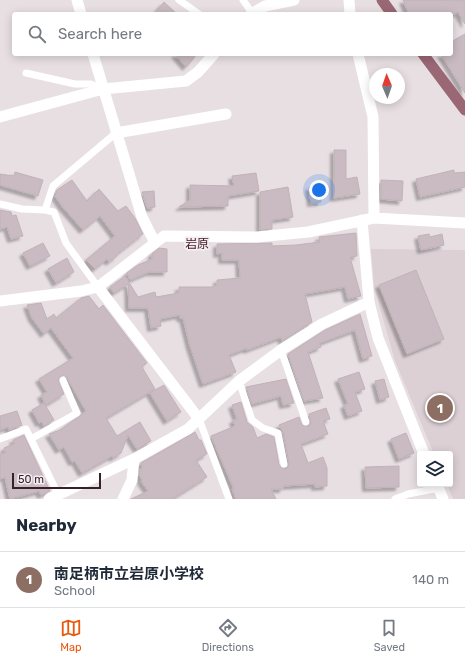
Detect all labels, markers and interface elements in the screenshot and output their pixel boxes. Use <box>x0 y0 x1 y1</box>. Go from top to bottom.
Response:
search box <box>12 12 453 56</box>
icon: search <box>26 23 48 45</box>
text: Search here <box>58 25 142 43</box>
north arrow <box>369 68 405 104</box>
your location <box>309 180 329 200</box>
district label: 岩原 <box>185 237 209 251</box>
pin: 1 <box>427 393 453 423</box>
map controls <box>417 451 453 487</box>
button: layers <box>417 451 453 487</box>
scale bar <box>12 471 101 490</box>
text: 50 m <box>18 473 44 486</box>
text: Nearby <box>16 515 77 535</box>
text: 南足柄市立岩原小学校 <box>54 565 204 583</box>
text: 1 <box>26 572 32 587</box>
text: 140 m <box>412 572 449 587</box>
text: School <box>54 583 95 598</box>
tab: Map <box>60 617 82 654</box>
tab: Directions <box>202 617 254 654</box>
tab: Saved <box>374 617 405 654</box>

